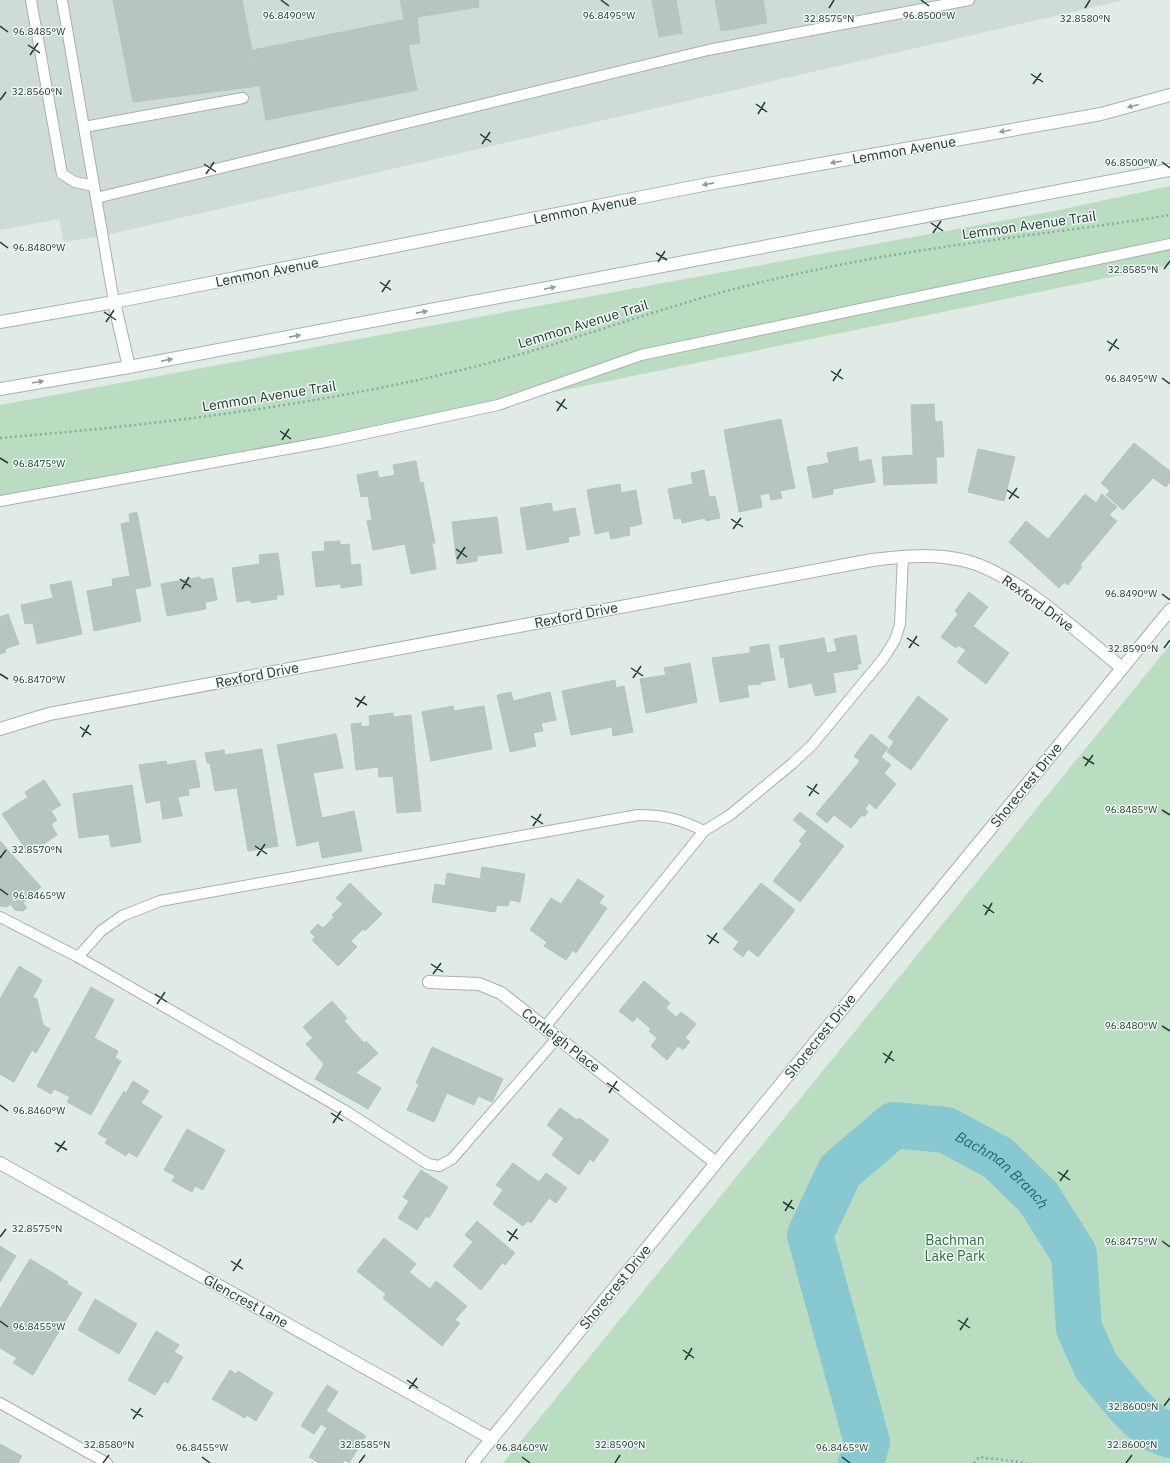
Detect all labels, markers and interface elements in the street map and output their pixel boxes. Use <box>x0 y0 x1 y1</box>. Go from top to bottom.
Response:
text: 96.8490°W <box>263 9 315 22</box>
text: 96.8495°W <box>583 9 635 22</box>
text: 96.8500°W <box>903 9 955 22</box>
text: 32.8575°N <box>804 12 854 25</box>
text: 32.8580°N <box>1060 12 1110 25</box>
text: 96.8485°W <box>13 25 65 38</box>
text: 32.8560°N <box>12 85 62 98</box>
one-way arrow <box>1126 104 1139 110</box>
one-way arrow <box>999 129 1011 135</box>
street label: Lemmon Avenue <box>851 132 957 168</box>
text: 96.8500°W <box>1105 156 1157 169</box>
one-way arrow <box>830 159 842 165</box>
one-way arrow <box>702 182 714 188</box>
street label: Lemmon Avenue <box>532 190 638 228</box>
street label: Lemmon Avenue Trail <box>961 207 1097 243</box>
text: 96.8480°W <box>13 241 65 254</box>
street label: Lemmon Avenue <box>214 253 320 291</box>
text: 32.8585°N <box>1108 263 1158 276</box>
one-way arrow <box>544 284 556 290</box>
street label: Lemmon Avenue Trail <box>516 296 651 352</box>
one-way arrow <box>416 309 429 315</box>
one-way arrow <box>289 333 301 339</box>
one-way arrow <box>161 357 173 363</box>
text: 96.8495°W <box>1105 372 1157 385</box>
street label: Lemmon Avenue Trail <box>201 376 337 415</box>
one-way arrow <box>32 379 45 385</box>
text: 96.8475°W <box>13 457 65 470</box>
street label: Rexford Drive <box>998 571 1078 635</box>
text: 96.8490°W <box>1105 587 1157 600</box>
street label: Rexford Drive <box>533 598 620 632</box>
text: 32.8590°N <box>1108 642 1158 655</box>
street label: Rexford Drive <box>214 658 301 692</box>
text: 96.8470°W <box>13 673 65 686</box>
street label: Shorecrest Drive <box>986 739 1066 831</box>
text: 96.8485°W <box>1105 803 1157 816</box>
text: 32.8570°N <box>12 843 62 856</box>
text: 96.8465°W <box>13 889 65 902</box>
street label: Shorecrest Drive <box>780 990 860 1082</box>
street label: Cortleigh Place <box>518 1004 604 1076</box>
text: 96.8480°W <box>1105 1019 1157 1032</box>
text: 96.8460°W <box>13 1104 65 1117</box>
water label: Bachman Branch <box>952 1127 1053 1212</box>
text: 32.8575°N <box>12 1222 62 1235</box>
park label: Bachman Lake Park <box>925 1231 986 1265</box>
text: 96.8475°W <box>1105 1235 1157 1248</box>
street label: Shorecrest Drive <box>575 1241 655 1333</box>
street label: Glencrest Lane <box>201 1270 292 1332</box>
text: 96.8455°W <box>13 1320 65 1333</box>
text: 32.8600°N <box>1108 1400 1158 1413</box>
text: 32.8580°N <box>84 1438 134 1451</box>
text: 32.8585°N <box>340 1438 390 1451</box>
text: 32.8590°N <box>595 1438 645 1451</box>
text: 32.8600°N <box>1107 1438 1157 1451</box>
text: 96.8455°W <box>176 1441 228 1454</box>
text: 96.8460°W <box>496 1441 548 1454</box>
text: 96.8465°W <box>816 1441 868 1454</box>

